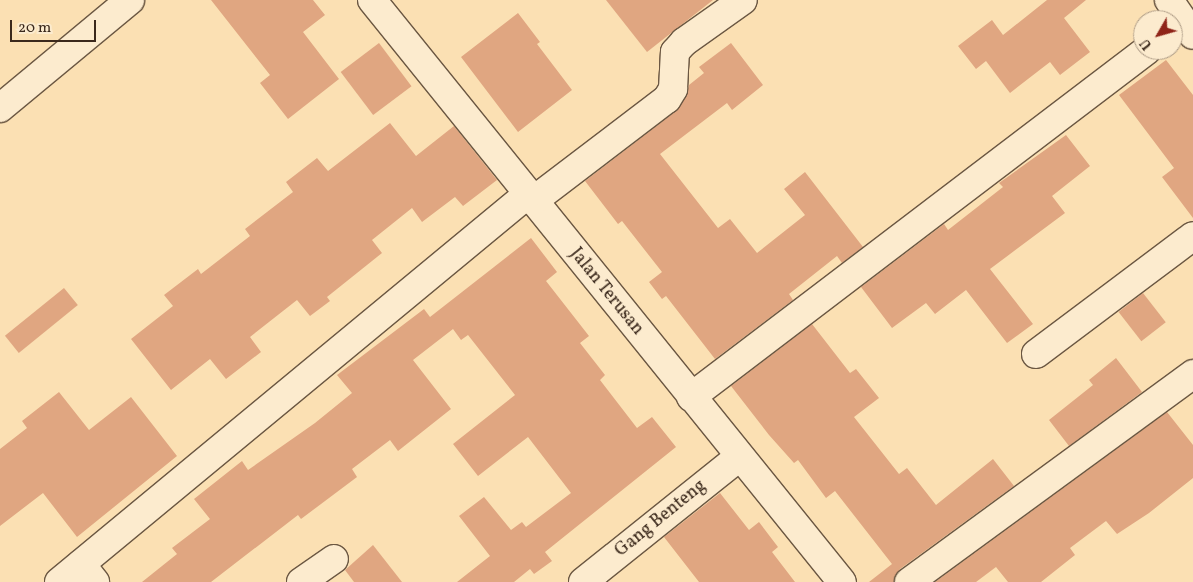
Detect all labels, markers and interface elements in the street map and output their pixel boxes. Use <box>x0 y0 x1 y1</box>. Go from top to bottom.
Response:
scale bar <box>12 10 99 42</box>
north arrow <box>1133 10 1183 60</box>
text: 20 m <box>18 18 51 39</box>
text: U <box>1136 34 1157 54</box>
street label: Jalan Terusan <box>564 244 648 340</box>
street label: Gang Benteng <box>611 476 711 562</box>

